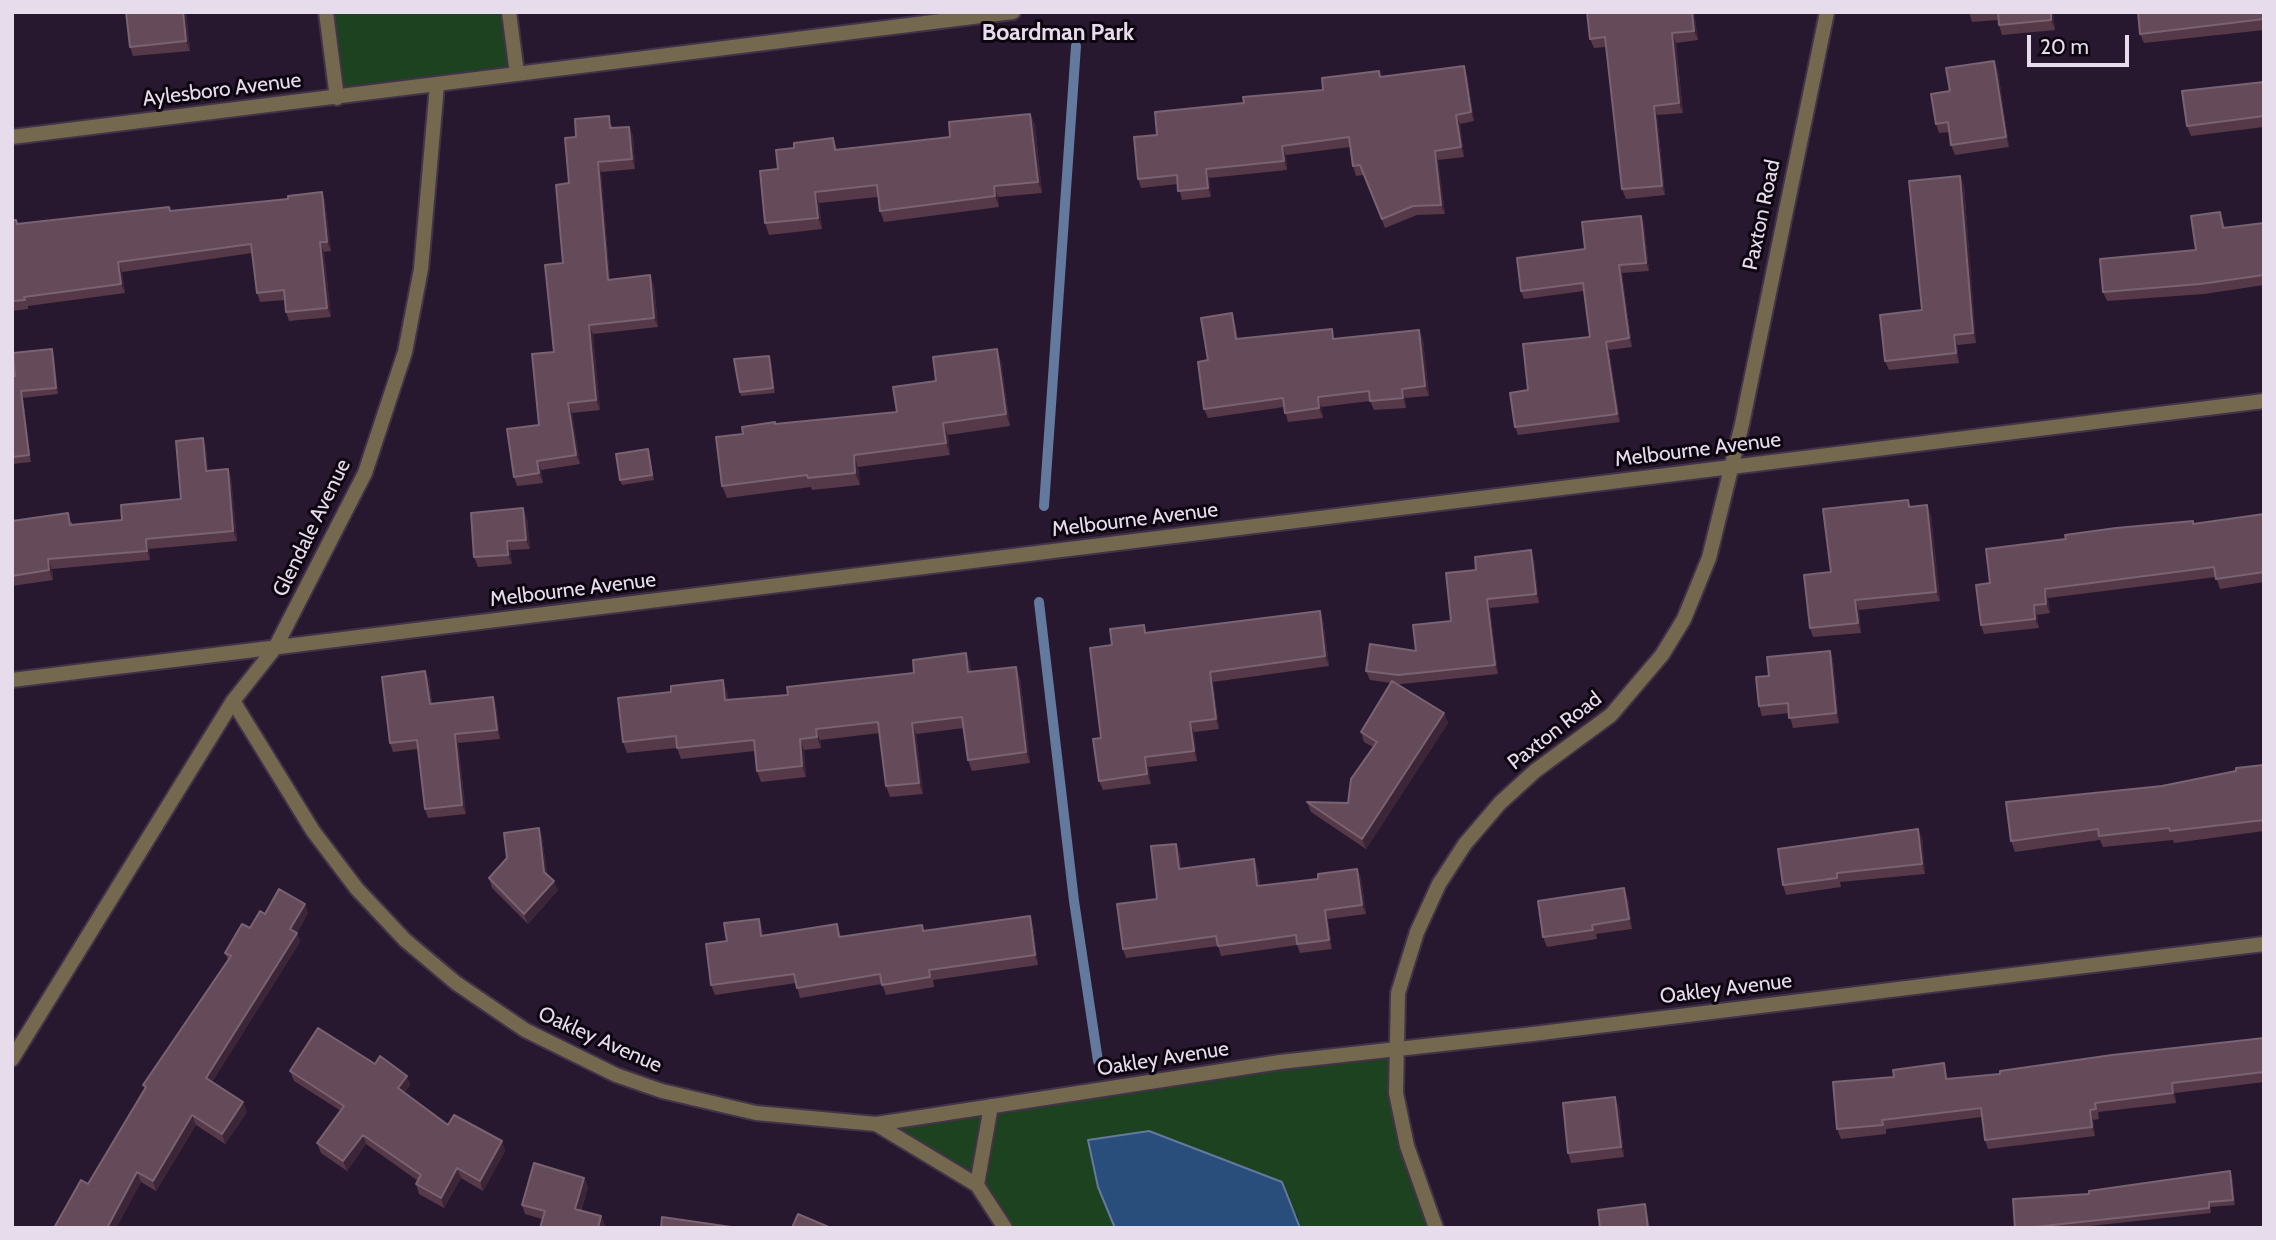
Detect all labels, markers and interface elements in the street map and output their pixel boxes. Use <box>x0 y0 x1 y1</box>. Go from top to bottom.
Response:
district label: Boardman Park <box>982 19 1134 47</box>
scale bar <box>2031 21 2132 65</box>
text: 20 m <box>2040 34 2089 59</box>
street label: Aylesboro Avenue <box>141 68 303 112</box>
street label: Paxton Road <box>1738 157 1786 273</box>
street label: Melbourne Avenue <box>1614 427 1782 473</box>
street label: Glendale Avenue <box>268 455 356 601</box>
street label: Melbourne Avenue <box>1051 497 1219 543</box>
street label: Melbourne Avenue <box>489 567 657 613</box>
street label: Paxton Road <box>1503 686 1607 776</box>
street label: Oakley Avenue <box>1659 968 1793 1010</box>
street label: Oakley Avenue <box>534 1001 666 1079</box>
street label: Oakley Avenue <box>1095 1036 1231 1082</box>

